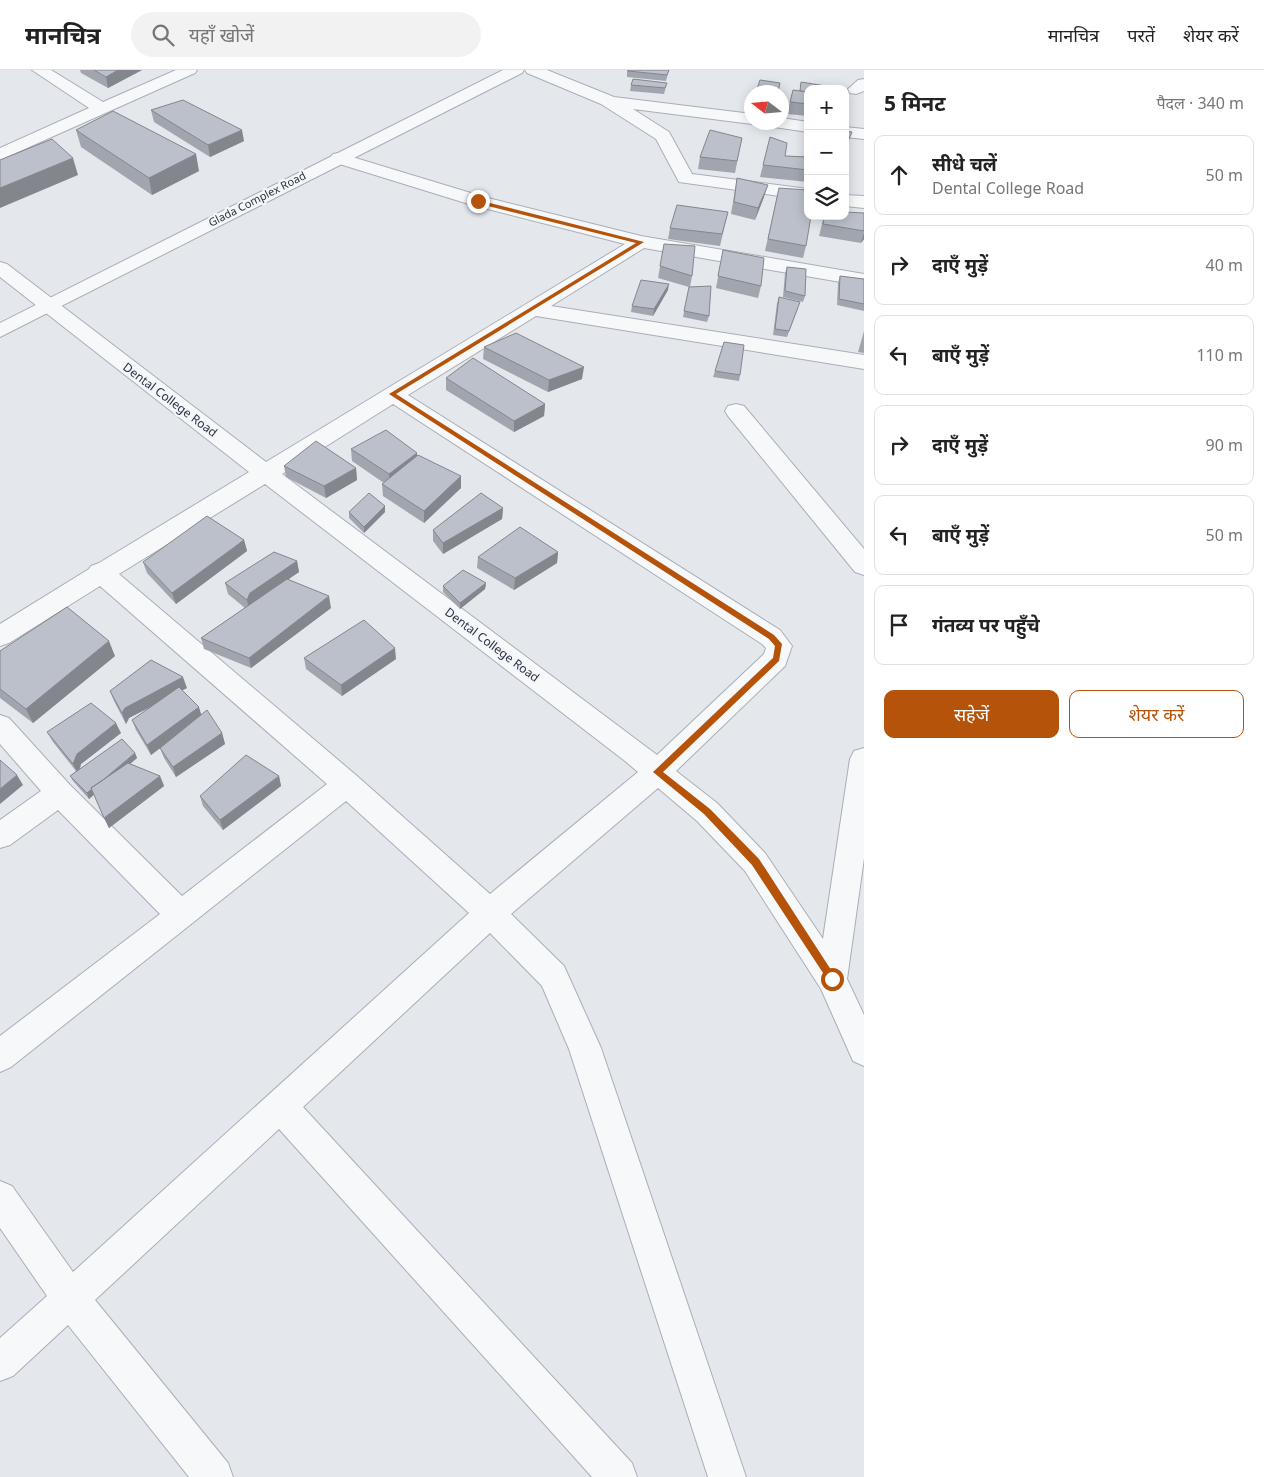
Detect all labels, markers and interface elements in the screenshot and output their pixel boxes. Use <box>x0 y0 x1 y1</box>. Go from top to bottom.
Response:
search box <box>131 12 481 57</box>
text: मानचित्र <box>25 18 101 51</box>
icon: search <box>149 21 177 49</box>
text: यहाँ खोजें <box>189 22 254 48</box>
text: मानचित्र <box>1048 23 1099 47</box>
text: परतें <box>1127 23 1155 47</box>
text: शेयर करें <box>1183 23 1239 47</box>
north arrow <box>744 85 789 130</box>
map controls <box>804 85 849 220</box>
button: + <box>804 85 849 130</box>
text: 5 मिनट <box>884 89 946 117</box>
text: पैदल · 340 m <box>1156 92 1244 114</box>
button: − <box>804 130 849 175</box>
text: सीधे चलें <box>932 151 997 177</box>
icon: ahead <box>885 161 913 189</box>
text: 50 m <box>1206 164 1243 186</box>
street label: Glada Complex Road <box>206 167 308 230</box>
button: layers <box>804 175 849 220</box>
text: Dental College Road <box>932 177 1084 199</box>
route end <box>467 190 490 213</box>
icon: right <box>885 251 913 279</box>
text: दाएँ मुड़ें <box>932 252 988 278</box>
text: 40 m <box>1206 254 1243 276</box>
icon: left <box>885 341 913 369</box>
text: बाएँ मुड़ें <box>932 342 989 368</box>
text: 110 m <box>1196 344 1243 366</box>
street label: Dental College Road <box>120 358 221 441</box>
icon: right <box>885 431 913 459</box>
text: दाएँ मुड़ें <box>932 432 988 458</box>
text: 90 m <box>1206 434 1243 456</box>
icon: left <box>885 521 913 549</box>
text: बाएँ मुड़ें <box>932 522 989 548</box>
text: 50 m <box>1206 524 1243 546</box>
street label: Dental College Road <box>442 603 543 686</box>
icon: arrive <box>885 611 913 639</box>
text: गंतव्य पर पहुँचे <box>932 612 1040 638</box>
button: सहेजें <box>884 690 1059 738</box>
button: शेयर करें <box>1069 690 1244 738</box>
route start <box>821 968 844 991</box>

